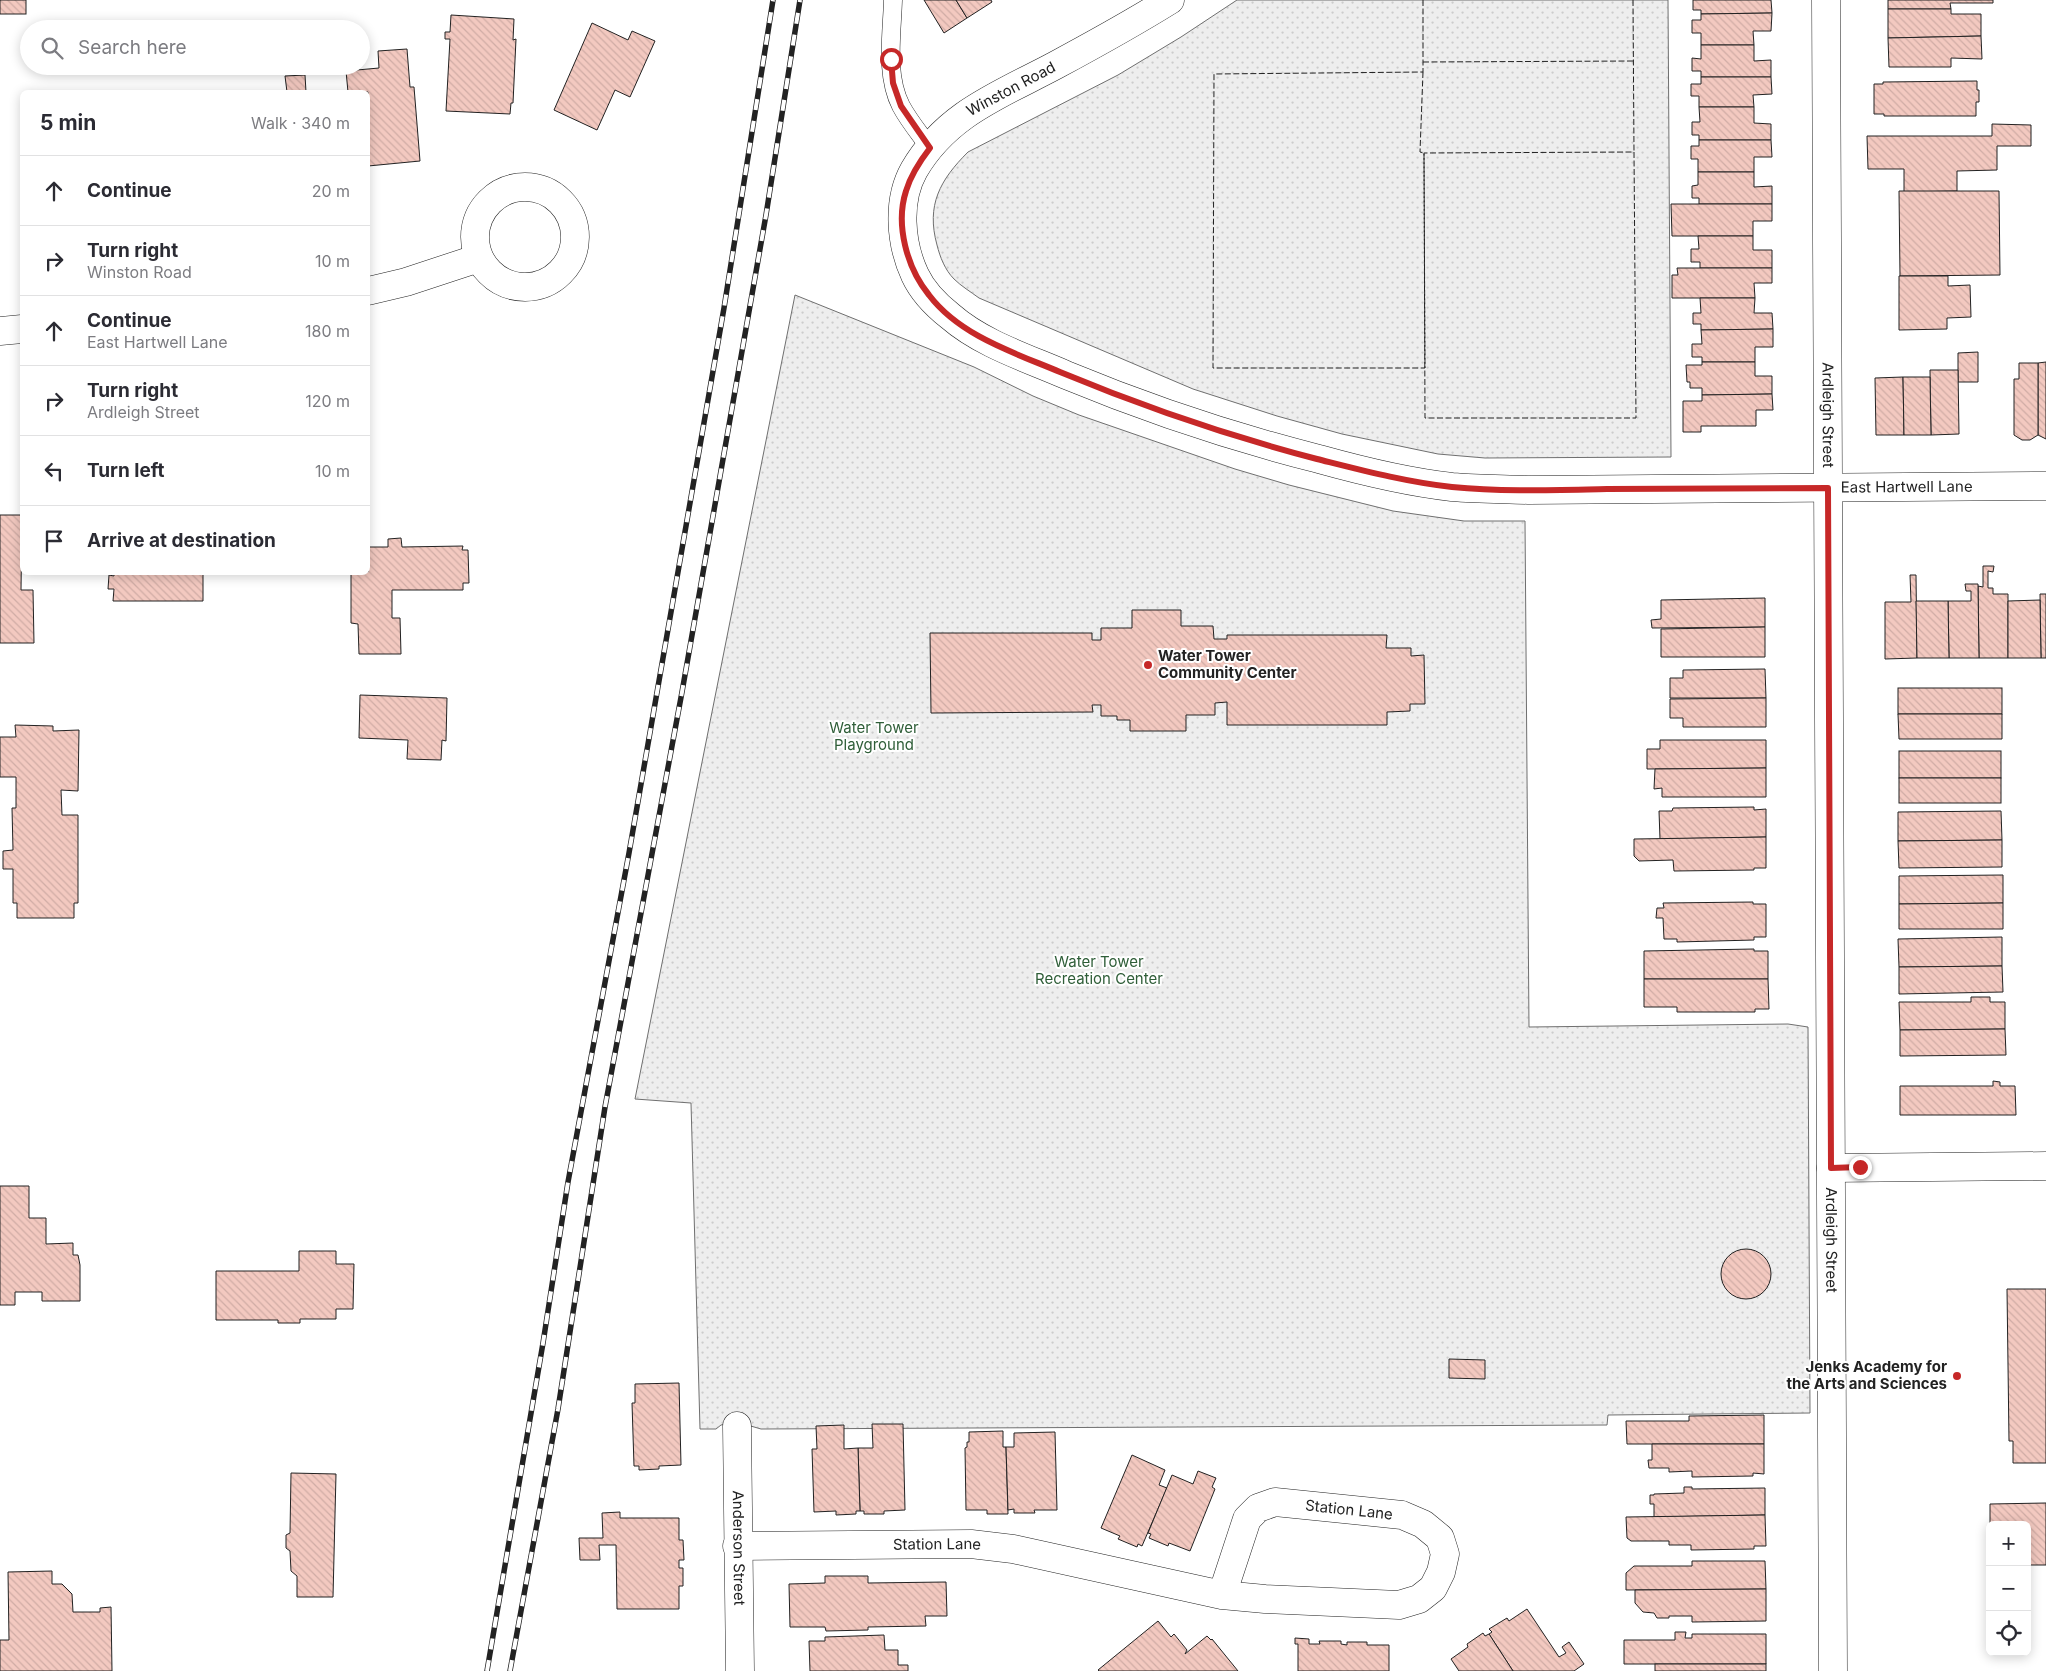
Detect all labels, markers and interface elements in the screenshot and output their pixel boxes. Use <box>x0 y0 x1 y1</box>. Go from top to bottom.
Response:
search box <box>20 20 370 75</box>
icon: search <box>38 34 66 62</box>
text: Search here <box>78 36 187 59</box>
route start <box>880 48 903 71</box>
street label: Winston Road <box>963 57 1059 120</box>
text: 5 min <box>40 110 96 135</box>
text: Walk · 340 m <box>251 113 350 133</box>
icon: ahead <box>40 177 68 205</box>
text: Continue <box>87 179 172 202</box>
text: 20 m <box>312 181 350 201</box>
text: Turn right <box>87 239 178 262</box>
icon: right <box>40 247 68 275</box>
text: 10 m <box>315 251 350 271</box>
text: Winston Road <box>87 262 192 282</box>
text: Continue <box>87 309 172 332</box>
icon: ahead <box>40 317 68 345</box>
text: 180 m <box>305 321 350 341</box>
text: East Hartwell Lane <box>87 332 228 352</box>
street label: Ardleigh Street <box>1819 362 1838 468</box>
text: Turn right <box>87 379 178 402</box>
icon: right <box>40 387 68 415</box>
text: 120 m <box>305 391 350 411</box>
text: Ardleigh Street <box>87 402 200 422</box>
icon: left <box>40 457 68 485</box>
text: Turn left <box>87 459 165 482</box>
text: 10 m <box>315 461 350 481</box>
street label: East Hartwell Lane <box>1841 477 1973 497</box>
icon: arrive <box>40 527 68 555</box>
text: Arrive at destination <box>87 529 276 552</box>
place label: Water Tower Community Center <box>1158 646 1297 682</box>
marker: Water Tower Community Center <box>1142 659 1154 671</box>
park label: Water Tower Playground <box>829 718 919 754</box>
park label: Water Tower Recreation Center <box>1035 952 1163 988</box>
route end <box>1849 1156 1872 1179</box>
street label: Ardleigh Street <box>1822 1187 1841 1293</box>
place label: Jenks Academy for the Arts and Sciences <box>1787 1357 1947 1393</box>
marker: Jenks Academy for the Arts and Sciences <box>1951 1370 1963 1382</box>
street label: Anderson Street <box>729 1490 749 1606</box>
street label: Station Lane <box>1304 1495 1394 1524</box>
map controls <box>1986 1521 2031 1656</box>
button: + <box>1986 1521 2031 1566</box>
street label: Station Lane <box>893 1534 982 1554</box>
button: − <box>1986 1566 2031 1611</box>
button: locate <box>1986 1611 2031 1656</box>

